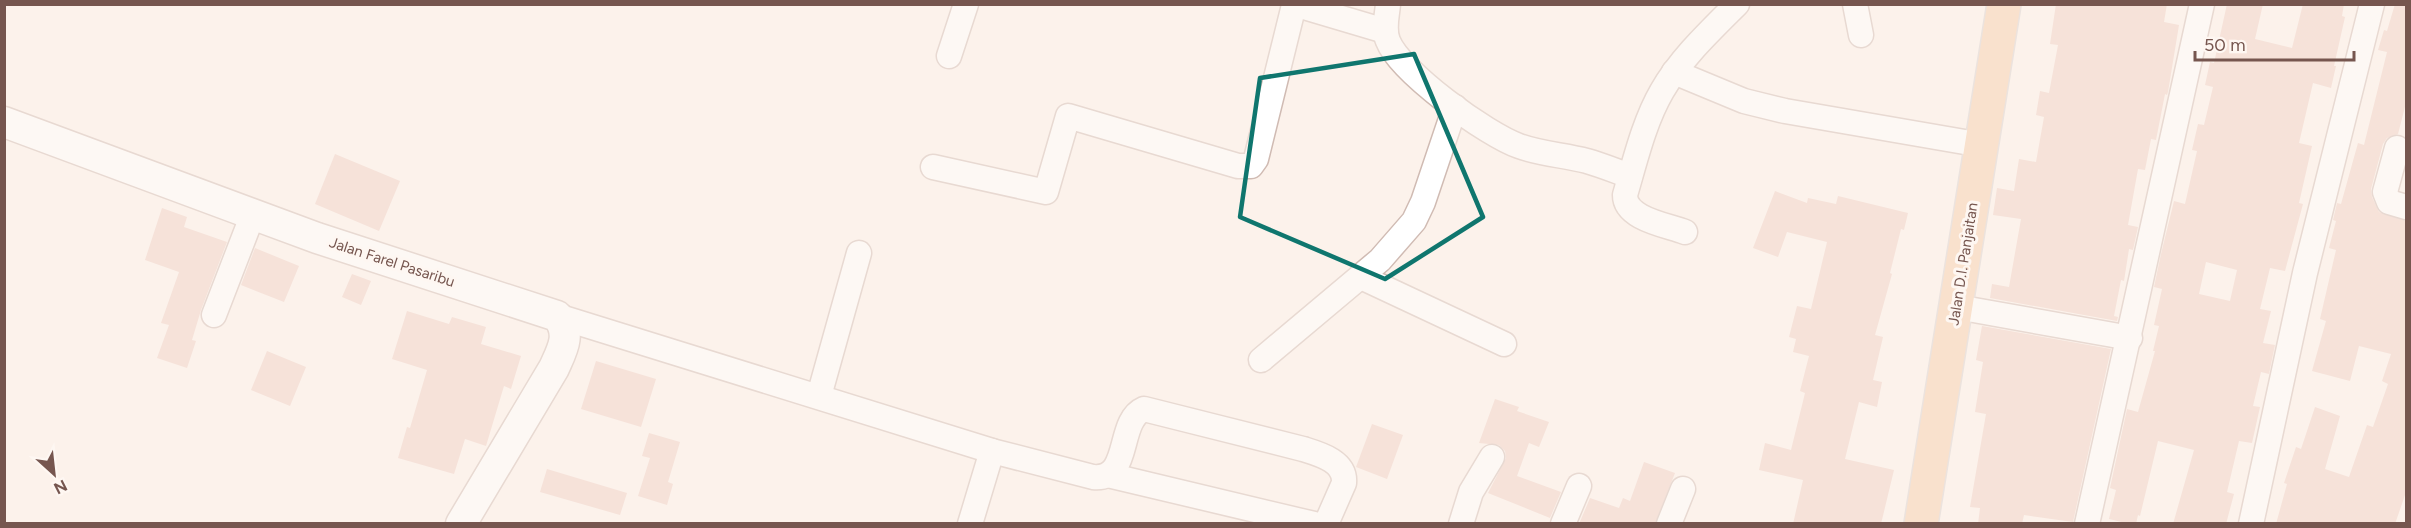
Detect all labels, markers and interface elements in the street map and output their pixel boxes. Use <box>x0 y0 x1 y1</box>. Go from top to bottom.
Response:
scale bar <box>2195 24 2354 62</box>
text: 50 m <box>2204 34 2246 56</box>
street label: Jalan D.I. Panjaitan <box>1944 201 1982 327</box>
street label: Jalan Farel Pasaribu <box>327 233 457 291</box>
north arrow <box>24 444 84 504</box>
text: N <box>51 476 70 498</box>

